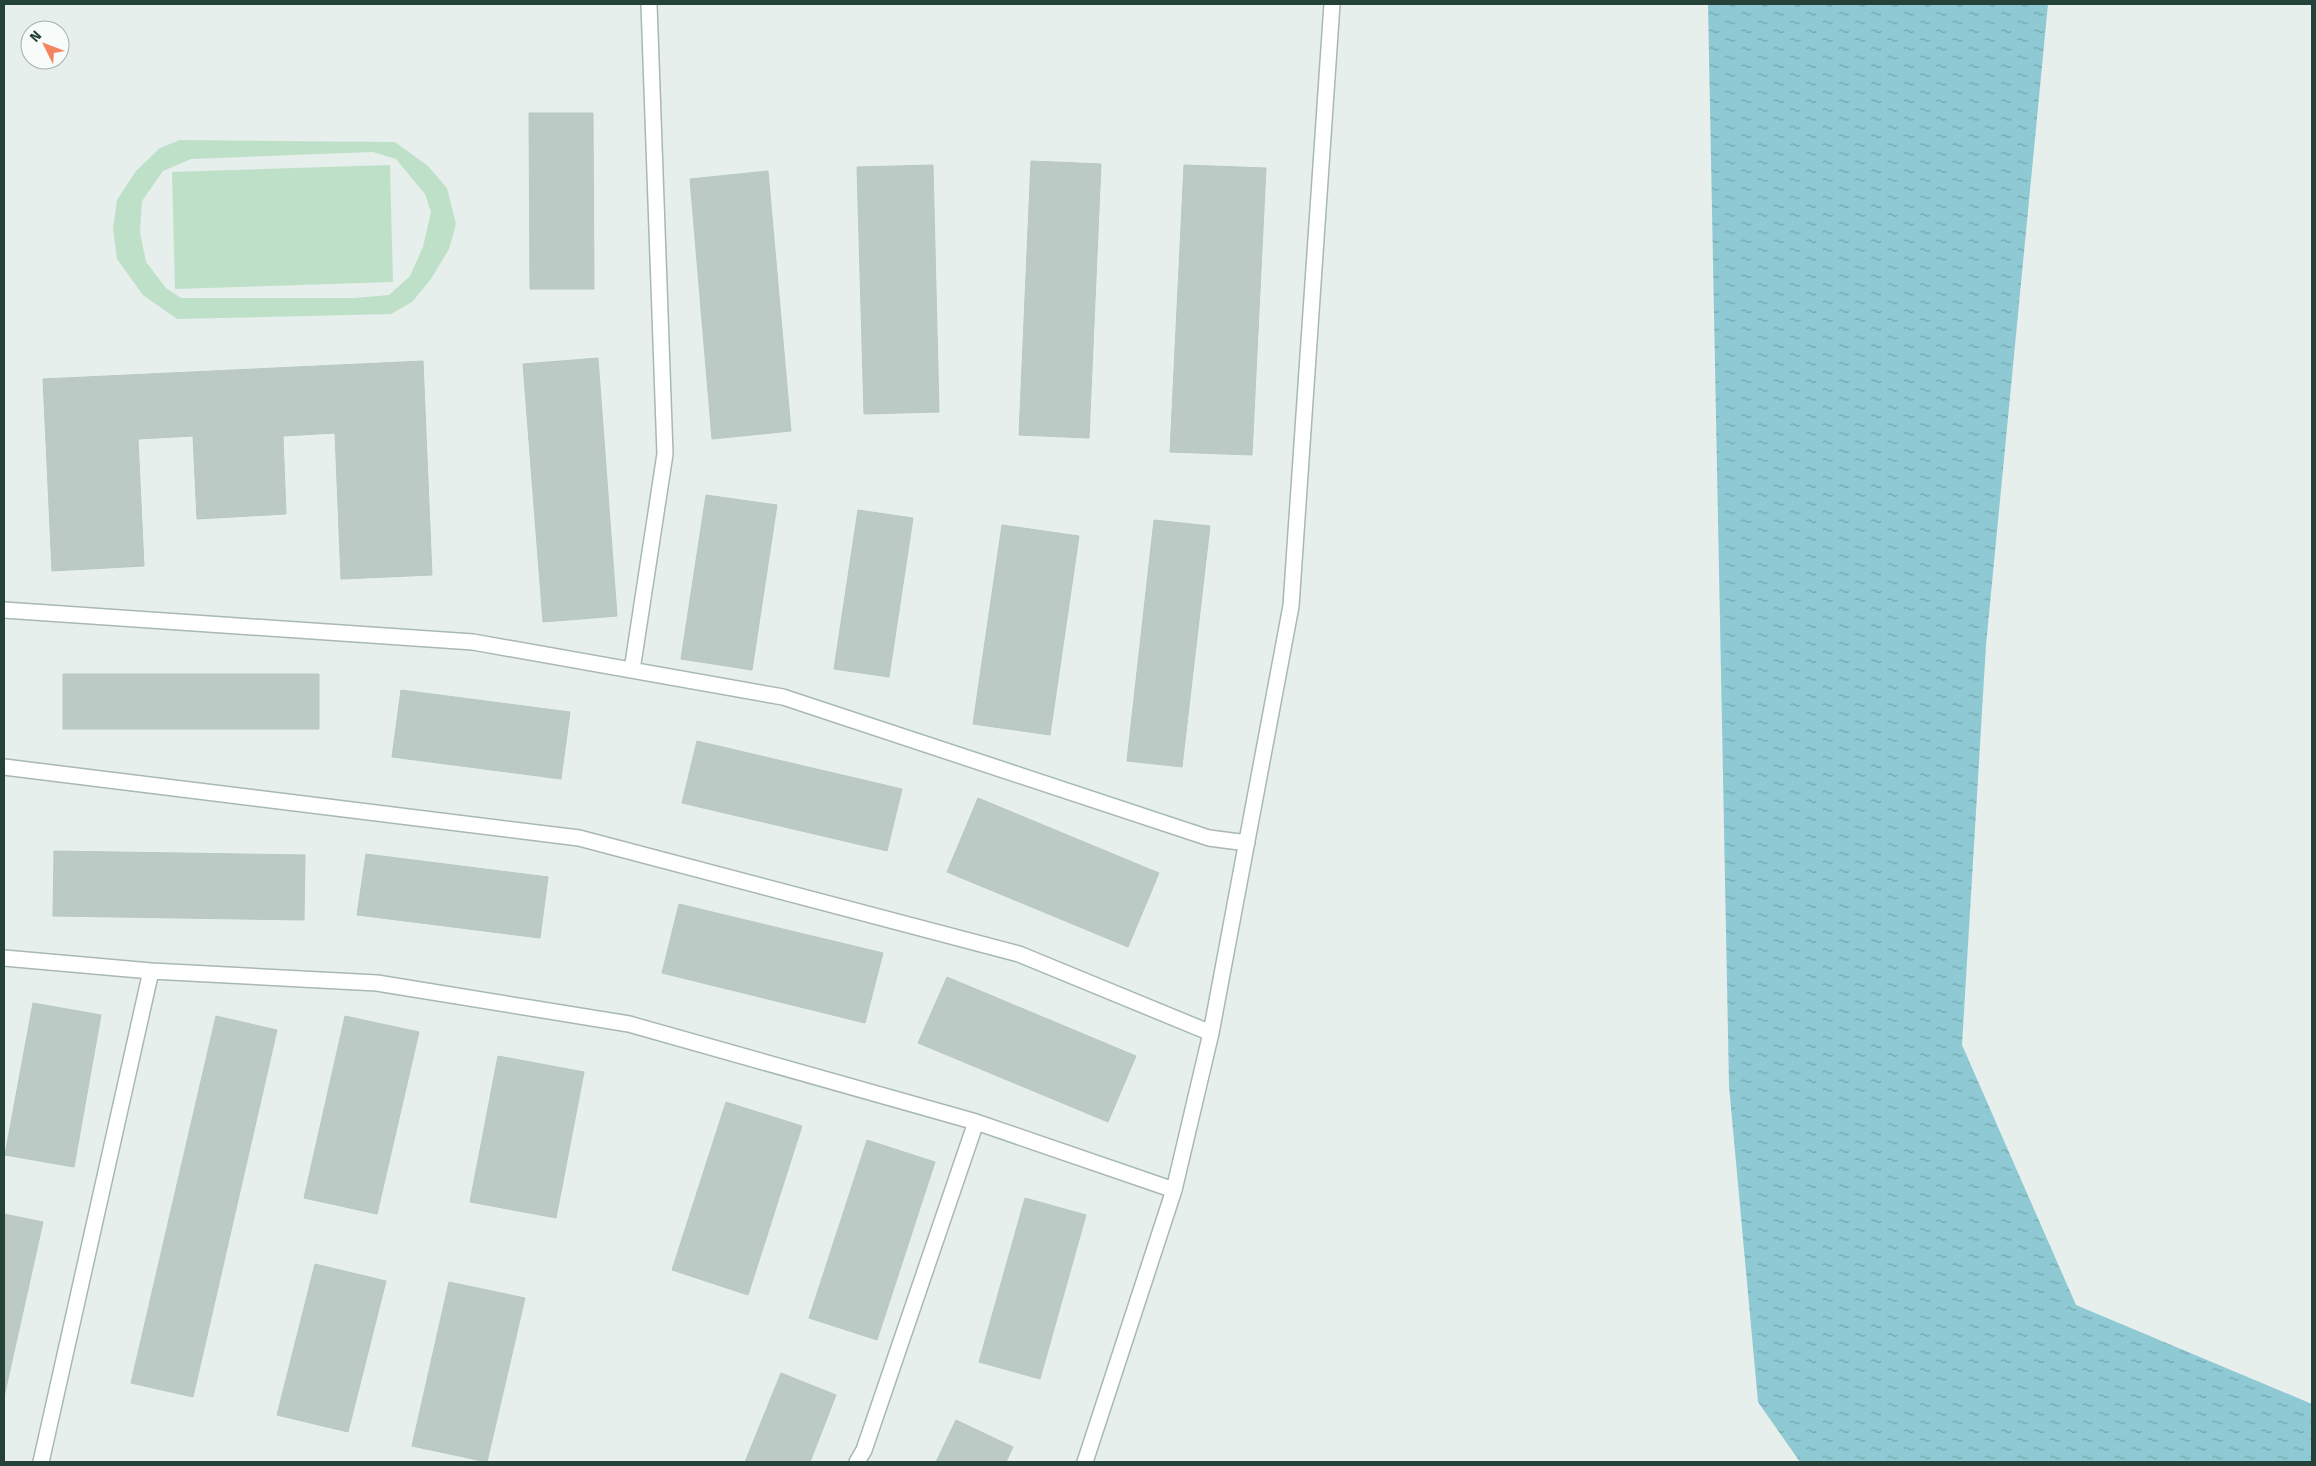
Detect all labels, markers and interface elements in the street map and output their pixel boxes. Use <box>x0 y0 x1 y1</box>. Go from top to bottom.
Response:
north arrow <box>20 20 70 70</box>
text: N <box>26 27 45 46</box>

